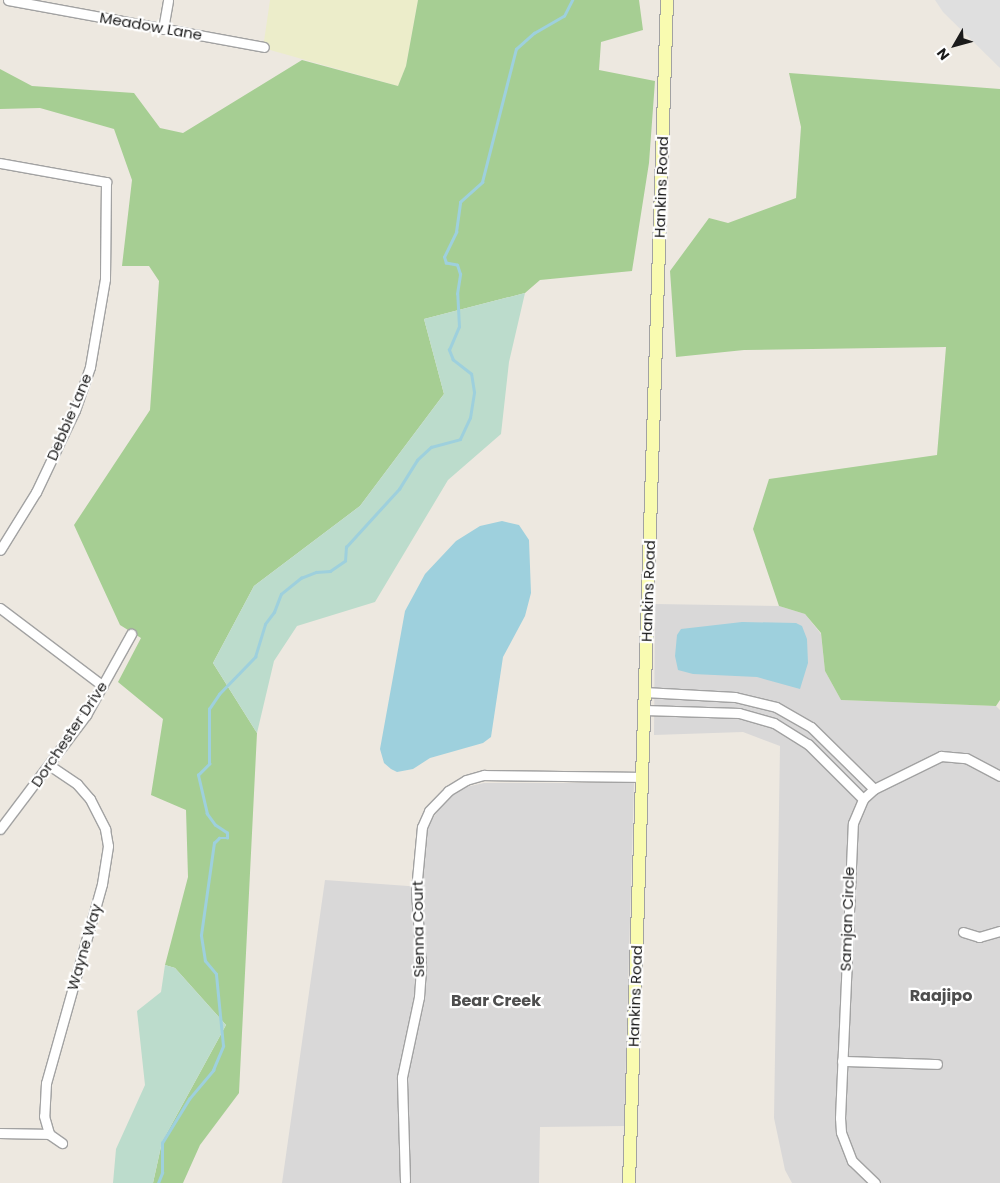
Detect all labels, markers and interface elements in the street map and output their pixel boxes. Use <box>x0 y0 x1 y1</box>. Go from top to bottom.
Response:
street label: Meadow Lane <box>98 8 204 44</box>
north arrow <box>930 20 980 70</box>
text: N <box>932 44 954 65</box>
street label: Hankins Road <box>650 136 672 238</box>
street label: Debbie Lane <box>43 371 95 463</box>
street label: Hankins Road <box>637 540 659 642</box>
street label: Dorchester Drive <box>27 678 111 790</box>
street label: Samjan Circle <box>836 866 858 972</box>
street label: Sienna Court <box>408 880 428 978</box>
street label: Wayne Way <box>63 902 105 992</box>
street label: Hankins Road <box>624 945 646 1047</box>
district label: Raajipo <box>910 986 972 1006</box>
district label: Bear Creek <box>451 991 541 1011</box>

